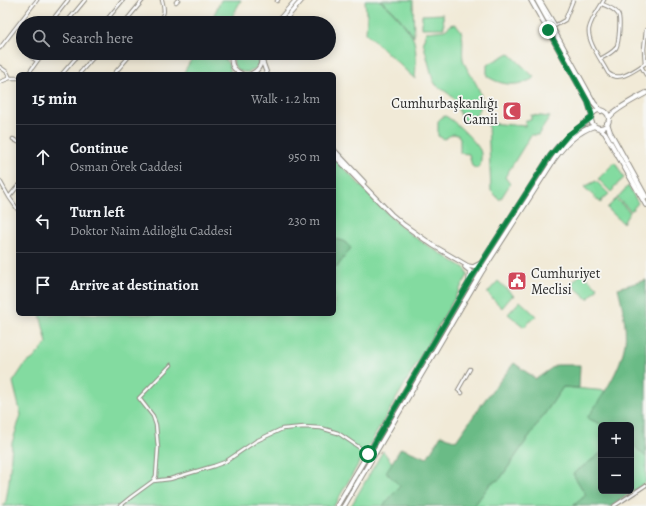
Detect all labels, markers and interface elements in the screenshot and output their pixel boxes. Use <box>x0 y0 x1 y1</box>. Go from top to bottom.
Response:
search box <box>16 16 336 60</box>
route end <box>539 21 557 39</box>
icon: search <box>30 27 52 49</box>
text: Search here <box>62 28 133 48</box>
text: 15 min <box>32 87 77 110</box>
text: Walk · 1.2 km <box>251 90 320 107</box>
place label: Cumhurbaşkanlığı Camii <box>391 94 498 129</box>
mosque icon: Cumhurbaşkanlığı Camii <box>501 100 523 122</box>
text: Continue <box>70 138 128 158</box>
icon: ahead <box>32 146 54 168</box>
text: 950 m <box>288 148 320 165</box>
text: Osman Örek Caddesi <box>70 158 182 175</box>
text: Turn left <box>70 202 125 222</box>
icon: left <box>32 210 54 232</box>
text: 230 m <box>288 212 320 229</box>
text: Doktor Naim Adiloğlu Caddesi <box>70 222 232 239</box>
place label: Cumhuriyet Meclisi <box>531 264 601 299</box>
public building icon: Cumhuriyet Meclisi <box>506 270 528 292</box>
icon: arrive <box>32 274 54 296</box>
text: Arrive at destination <box>70 275 199 295</box>
map controls <box>598 422 634 494</box>
button: + <box>598 422 634 458</box>
route start <box>359 445 377 463</box>
button: − <box>598 458 634 494</box>

